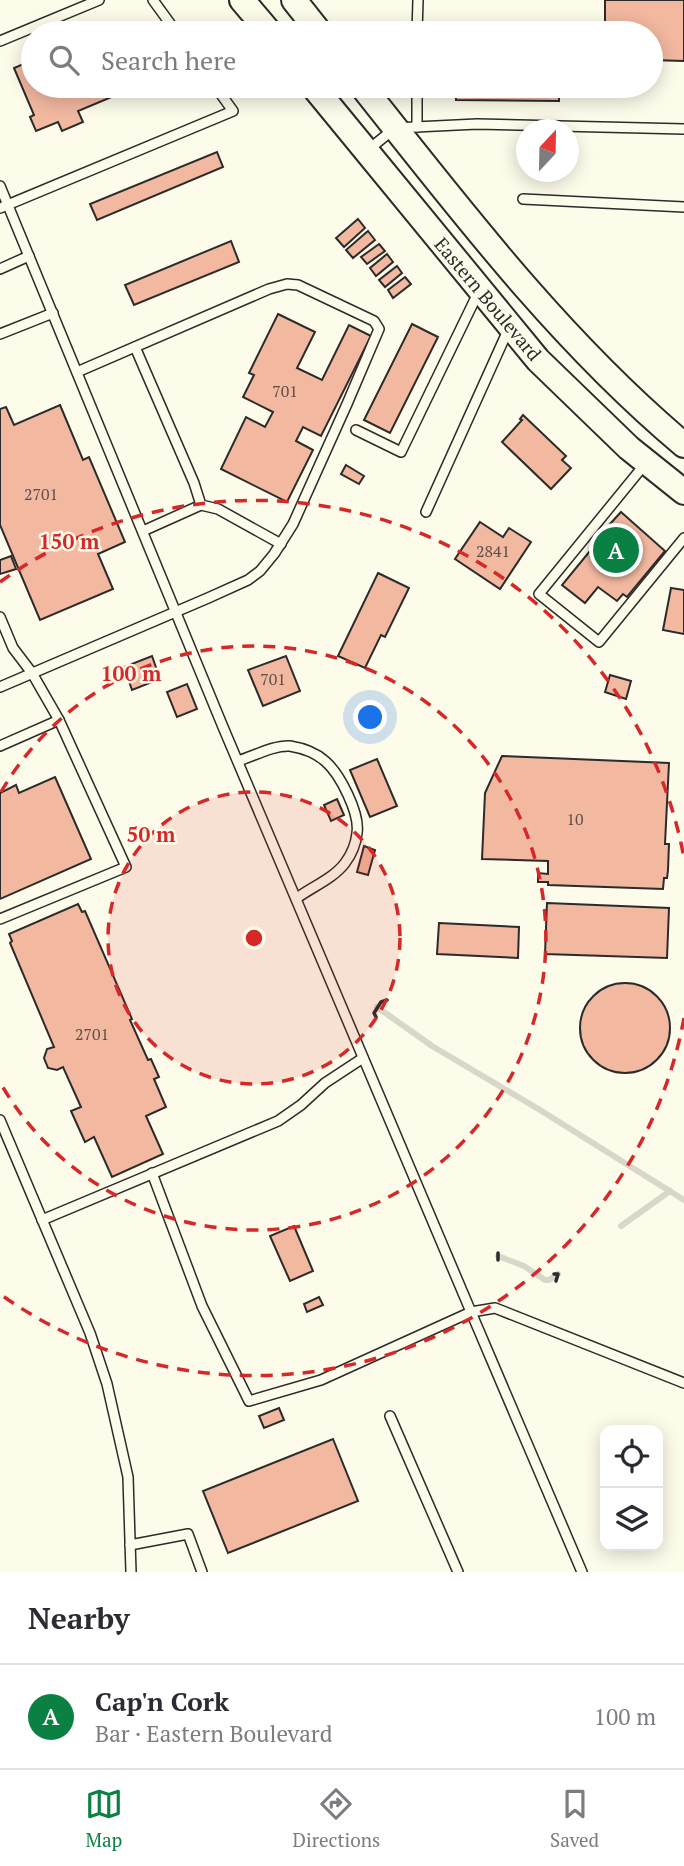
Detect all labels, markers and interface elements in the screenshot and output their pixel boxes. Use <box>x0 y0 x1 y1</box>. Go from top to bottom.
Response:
search box <box>21 21 663 98</box>
icon: search <box>45 41 83 79</box>
text: Search here <box>101 43 236 77</box>
north arrow <box>516 119 579 182</box>
street label: Eastern Boulevard <box>429 232 548 366</box>
house number: 701 <box>272 380 298 402</box>
house number: 2701 <box>24 483 58 505</box>
pin: A <box>593 524 639 576</box>
text: 150 m <box>39 527 100 555</box>
house number: 2841 <box>476 540 510 562</box>
text: 100 m <box>101 659 162 687</box>
house number: 701 <box>260 668 286 690</box>
your location <box>353 700 387 734</box>
house number: 10 <box>566 808 584 830</box>
text: 50 m <box>127 820 176 848</box>
centre of rings <box>242 926 266 950</box>
house number: 2701 <box>75 1023 109 1045</box>
map controls <box>600 1425 663 1551</box>
button: locate <box>600 1425 663 1488</box>
button: layers <box>600 1488 663 1551</box>
text: Nearby <box>28 1598 130 1638</box>
text: Cap'n Cork <box>95 1684 229 1718</box>
text: A <box>43 1701 59 1732</box>
text: 100 m <box>594 1701 656 1732</box>
text: Bar · Eastern Boulevard <box>95 1718 332 1749</box>
tab: Map <box>85 1785 123 1852</box>
tab: Directions <box>293 1785 380 1852</box>
tab: Saved <box>550 1785 599 1852</box>

